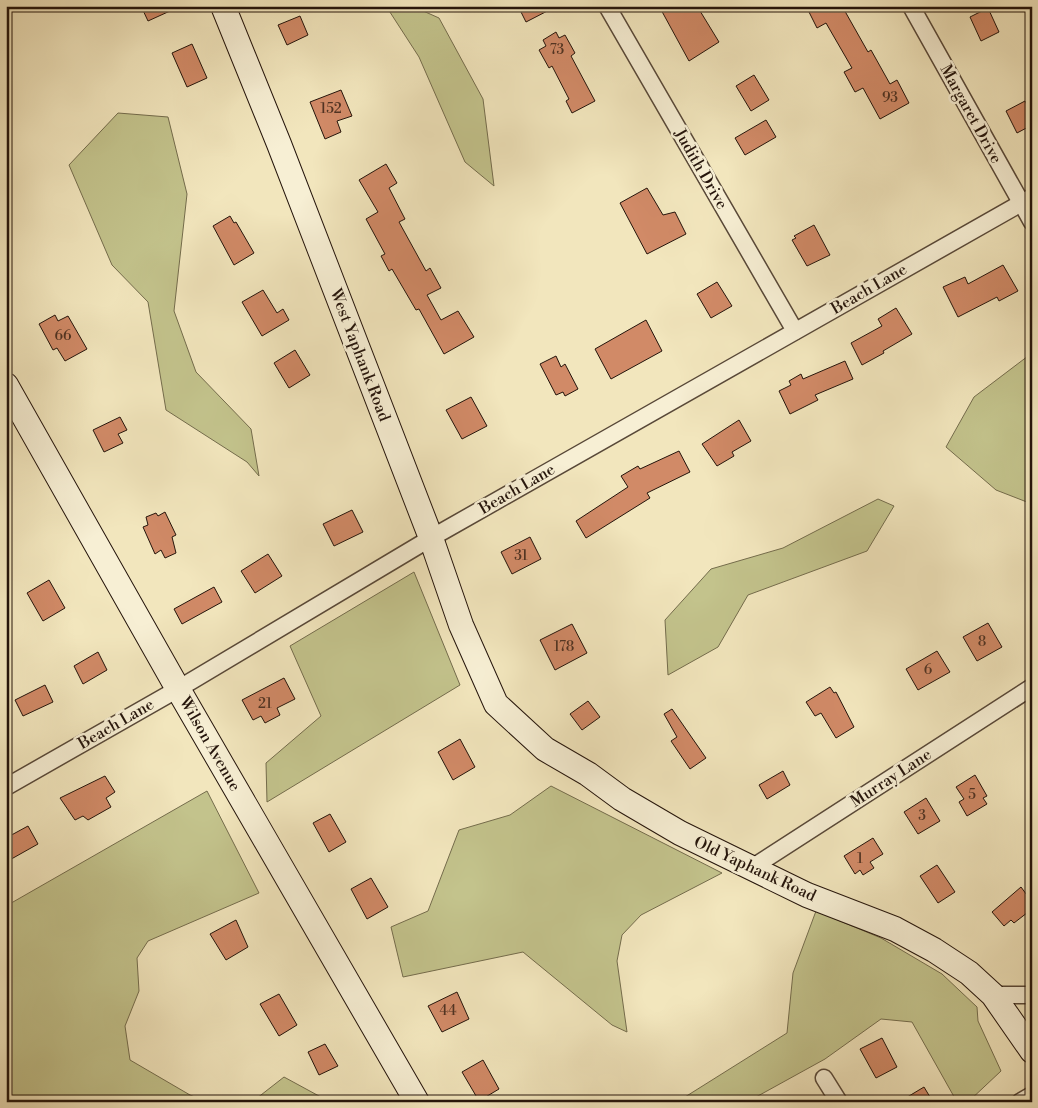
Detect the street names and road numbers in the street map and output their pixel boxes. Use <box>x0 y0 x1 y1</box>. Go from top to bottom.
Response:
street label: Margaret Drive <box>936 61 1006 167</box>
street label: Judith Drive <box>669 124 732 213</box>
street label: Beach Lane <box>827 259 911 319</box>
street label: West Yaphank Road <box>325 285 395 424</box>
street label: Beach Lane <box>475 459 559 519</box>
street label: Wilson Avenue <box>174 692 245 795</box>
street label: Beach Lane <box>74 694 158 754</box>
street label: Murray Lane <box>847 744 935 812</box>
street label: Old Yaphank Road <box>691 832 819 906</box>

